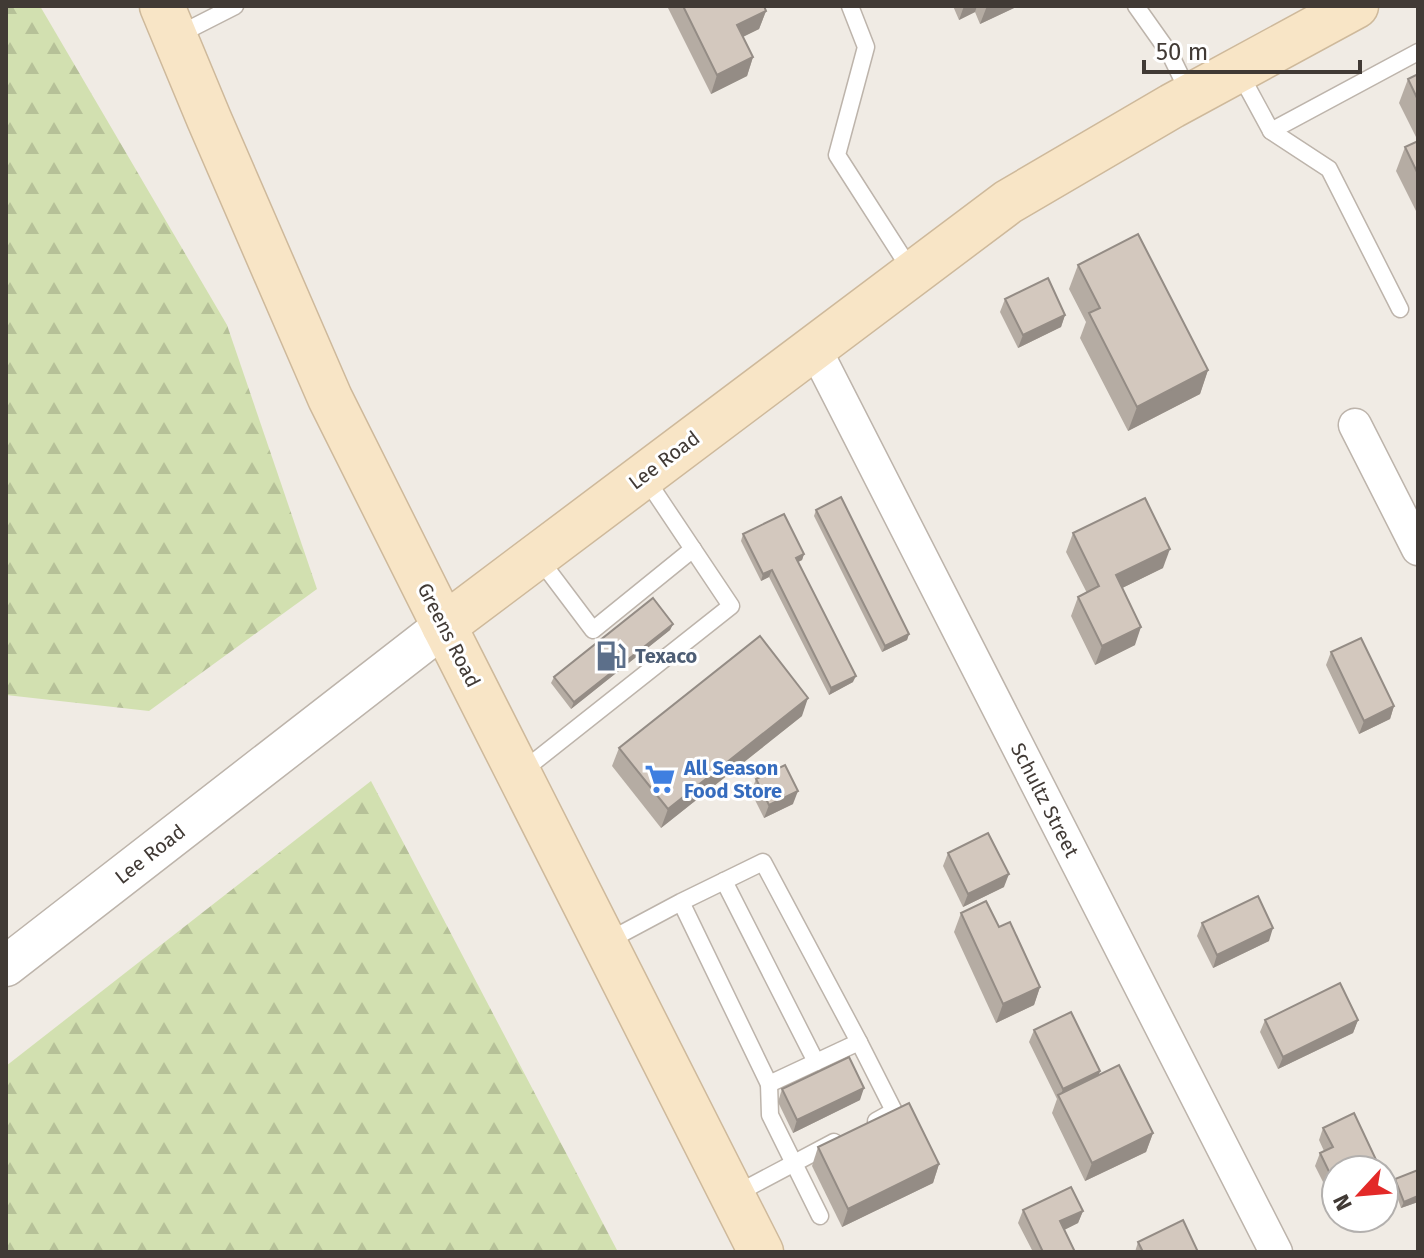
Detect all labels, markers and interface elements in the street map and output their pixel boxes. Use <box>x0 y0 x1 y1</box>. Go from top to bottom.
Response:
scale bar <box>1144 24 1360 74</box>
text: 50 m <box>1156 38 1208 66</box>
street label: Lee Road <box>624 426 704 494</box>
street label: Greens Road <box>412 579 486 691</box>
fuel station icon: Texaco <box>594 639 628 673</box>
place label: Texaco <box>635 644 698 668</box>
street label: Schultz Street <box>1006 739 1084 862</box>
place label: All Season Food Store <box>683 756 782 803</box>
supermarket icon: All Season Food Store <box>643 762 677 796</box>
street label: Lee Road <box>110 819 190 889</box>
north arrow <box>1320 1154 1400 1234</box>
text: N <box>1327 1190 1358 1215</box>

